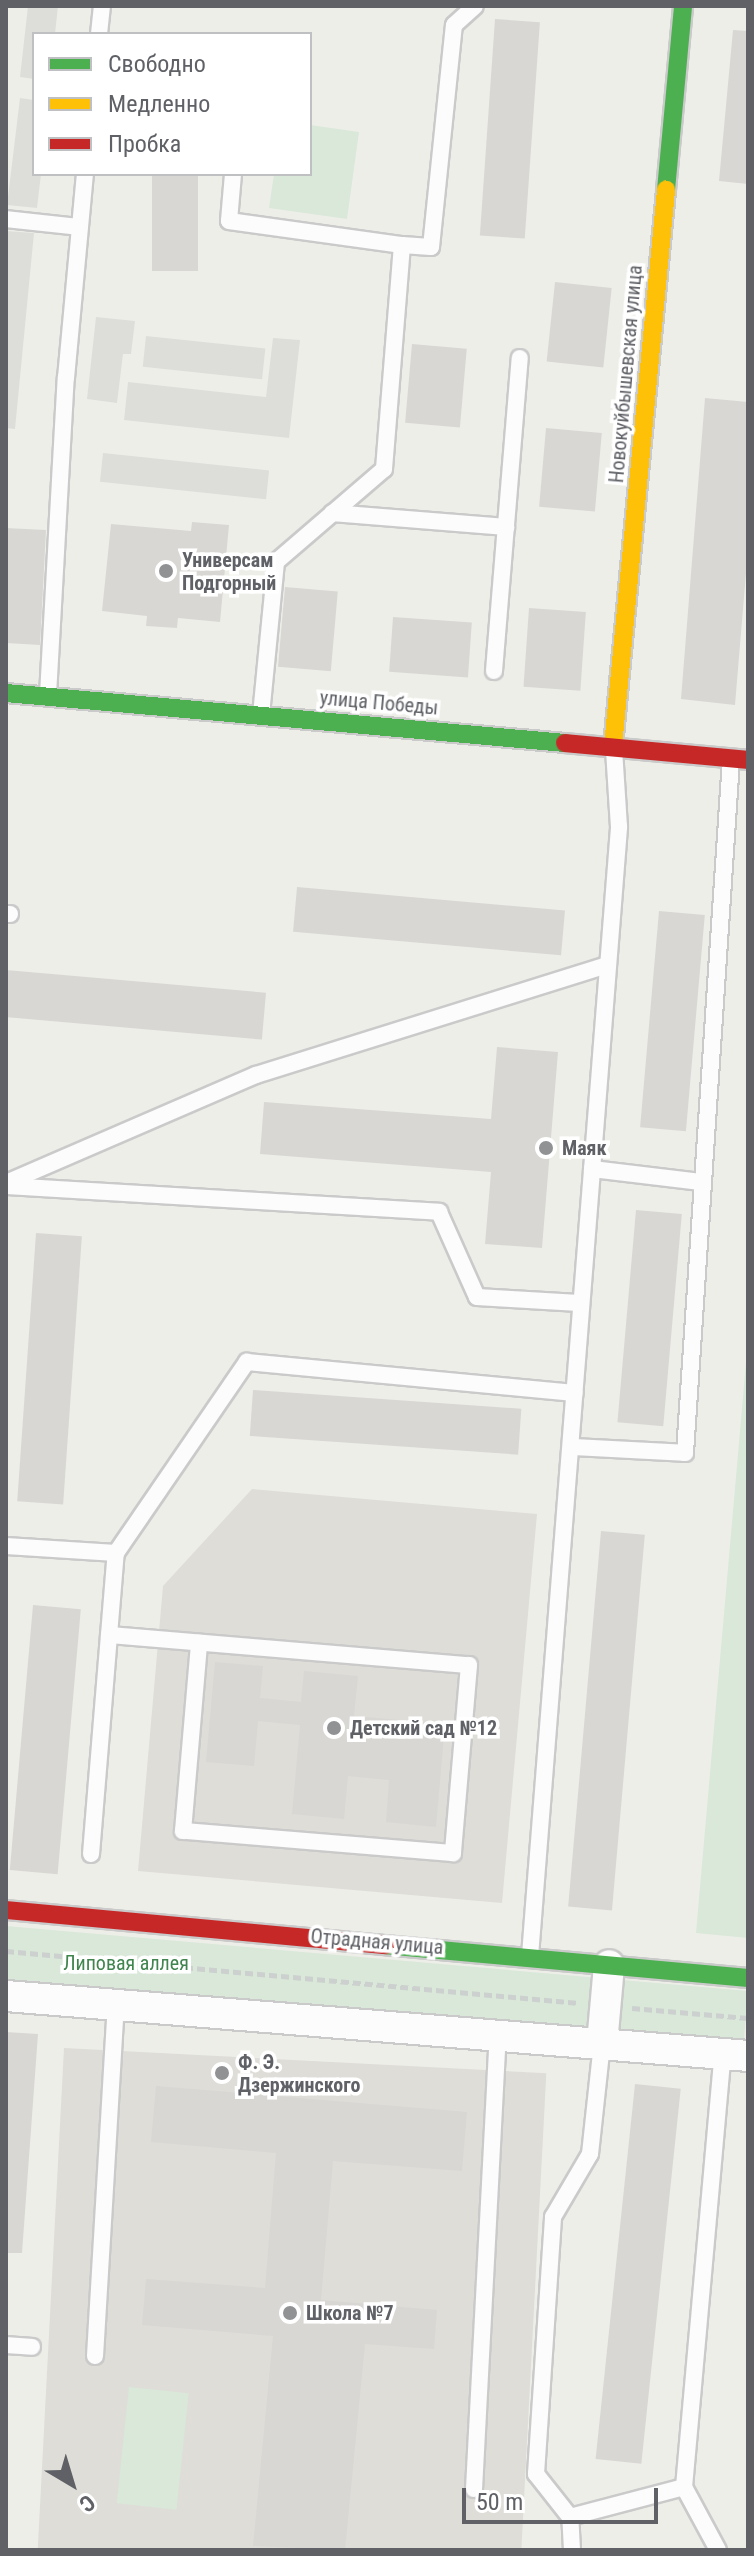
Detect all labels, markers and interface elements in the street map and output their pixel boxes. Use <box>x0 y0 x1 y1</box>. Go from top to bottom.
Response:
legend <box>32 32 312 176</box>
text: Свободно <box>108 50 206 78</box>
text: Медленно <box>108 90 210 118</box>
text: Пробка <box>108 130 181 158</box>
street label: Новокуйбышевская улица <box>605 264 647 484</box>
place label: Универсам Подгорный <box>182 548 276 595</box>
marker: Универсам Подгорный <box>157 562 175 580</box>
street label: улица Победы <box>319 686 439 720</box>
place label: Маяк <box>562 1136 607 1160</box>
marker: Маяк <box>537 1139 555 1157</box>
place label: Детский сад №12 <box>350 1716 497 1740</box>
marker: Детский сад №12 <box>325 1719 343 1737</box>
street label: Отрадная улица <box>310 1924 444 1960</box>
park label: Липовая аллея <box>63 1951 189 1975</box>
place label: Ф. Э. Дзержинского <box>238 2050 360 2097</box>
marker: Ф. Э. Дзержинского <box>213 2064 231 2082</box>
place label: Школа №7 <box>306 2301 394 2325</box>
marker: Школа №7 <box>281 2304 299 2322</box>
north arrow <box>32 2444 112 2524</box>
scale bar <box>466 2472 662 2522</box>
text: 50 m <box>476 2488 523 2516</box>
text: С <box>74 2490 100 2517</box>

